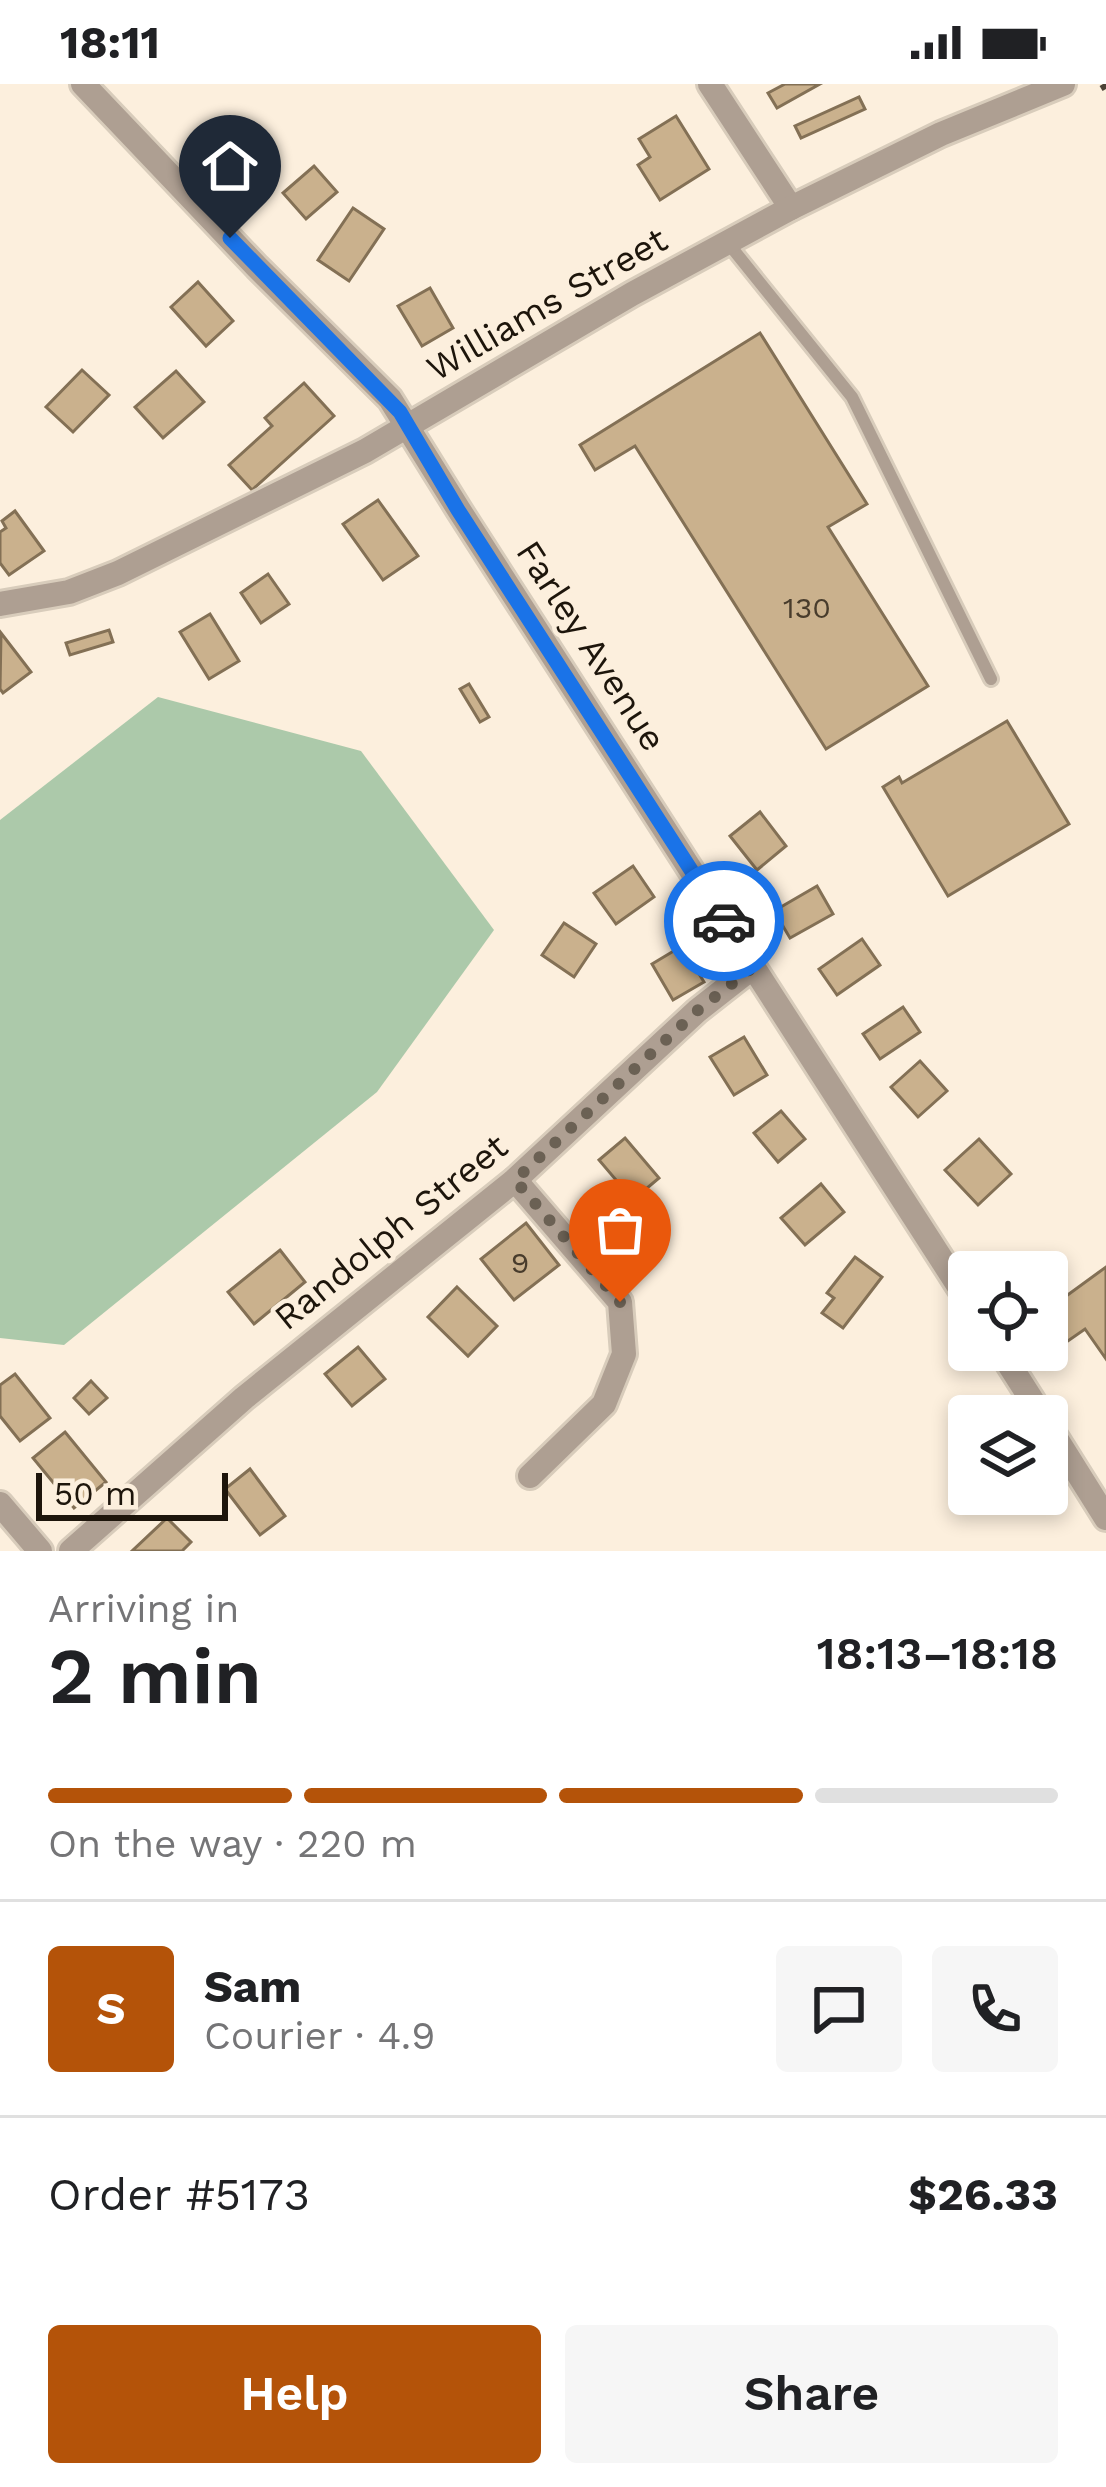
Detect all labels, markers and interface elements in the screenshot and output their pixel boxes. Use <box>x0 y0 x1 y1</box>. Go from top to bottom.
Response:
text: 18:11 <box>60 16 160 69</box>
pin <box>179 115 281 238</box>
icon: home <box>197 133 263 199</box>
street label: Williams Street <box>420 218 674 390</box>
street label: Farley Avenue <box>507 533 675 759</box>
house number: 130 <box>783 590 831 625</box>
courier <box>664 861 784 981</box>
icon: car <box>691 888 757 954</box>
street label: Randolph Street <box>266 1125 516 1339</box>
pin <box>569 1179 671 1302</box>
icon: bag <box>587 1197 653 1263</box>
house number: 9 <box>511 1245 529 1280</box>
map controls <box>948 1251 1068 1515</box>
button: locate <box>948 1251 1068 1371</box>
button: layers <box>948 1395 1068 1515</box>
scale bar <box>36 1467 228 1520</box>
text: 50 m <box>54 1474 136 1513</box>
text: Arriving in <box>48 1586 239 1631</box>
text: 18:13–18:18 <box>817 1627 1058 1680</box>
text: 2 min <box>48 1630 262 1722</box>
text: On the way · 220 m <box>48 1821 417 1866</box>
button: chat <box>776 1946 902 2072</box>
button: phone <box>932 1946 1058 2072</box>
text: Sam <box>204 1960 301 2013</box>
text: S <box>96 1982 126 2035</box>
text: Courier · 4.9 <box>204 2013 435 2058</box>
text: Order #5173 <box>48 2168 310 2221</box>
text: $26.33 <box>908 2168 1058 2221</box>
button: Help <box>48 2325 541 2463</box>
button: Share <box>565 2325 1058 2463</box>

